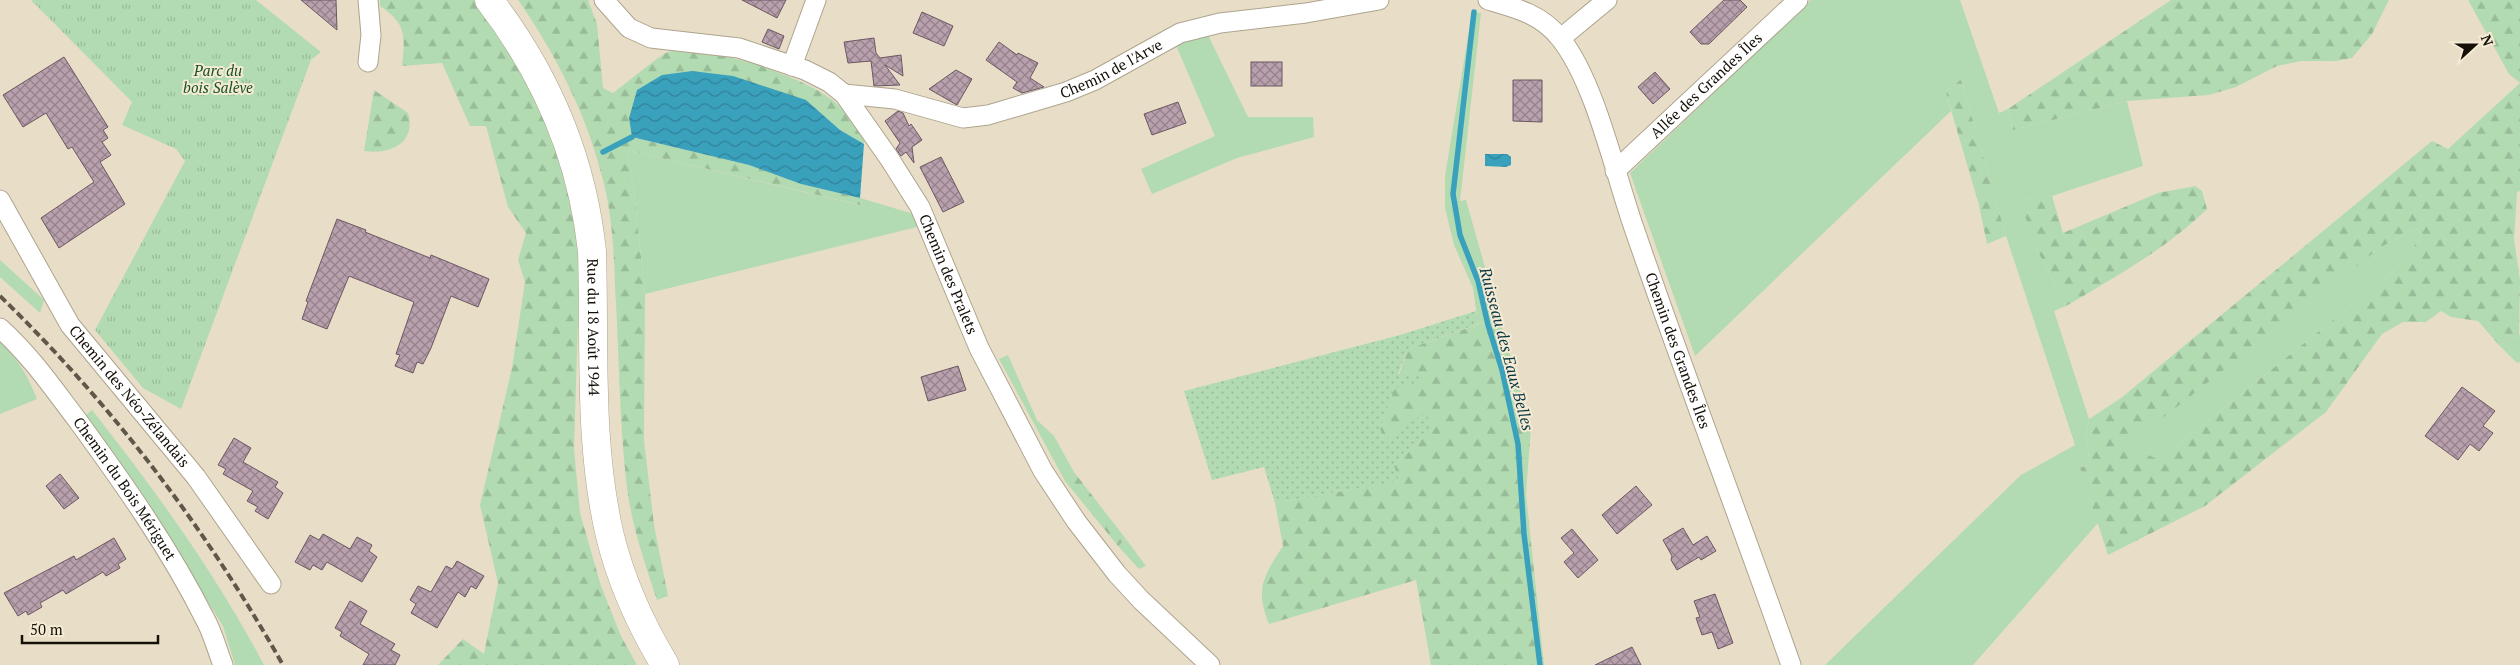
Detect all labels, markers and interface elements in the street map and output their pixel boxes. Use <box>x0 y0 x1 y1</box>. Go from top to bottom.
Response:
north arrow <box>2450 20 2500 70</box>
street label: Allée des Grandes Îles <box>1645 28 1766 142</box>
text: N <box>2477 32 2499 49</box>
street label: Chemin de l'Arve <box>1057 34 1166 102</box>
park label: Parc du bois Salève <box>183 60 253 97</box>
street label: Chemin des Pralets <box>915 211 983 337</box>
street label: Rue du 18 Août 1944 <box>583 258 605 396</box>
water label: Ruisseau des Eaux Belles <box>1474 264 1540 434</box>
street label: Chemin des Grandes Îles <box>1641 270 1716 431</box>
street label: Chemin des Néo-Zélandais <box>65 321 195 471</box>
street label: Chemin du Bois Mériguet <box>69 413 182 564</box>
scale bar <box>22 612 159 644</box>
text: 50 m <box>30 619 63 639</box>

